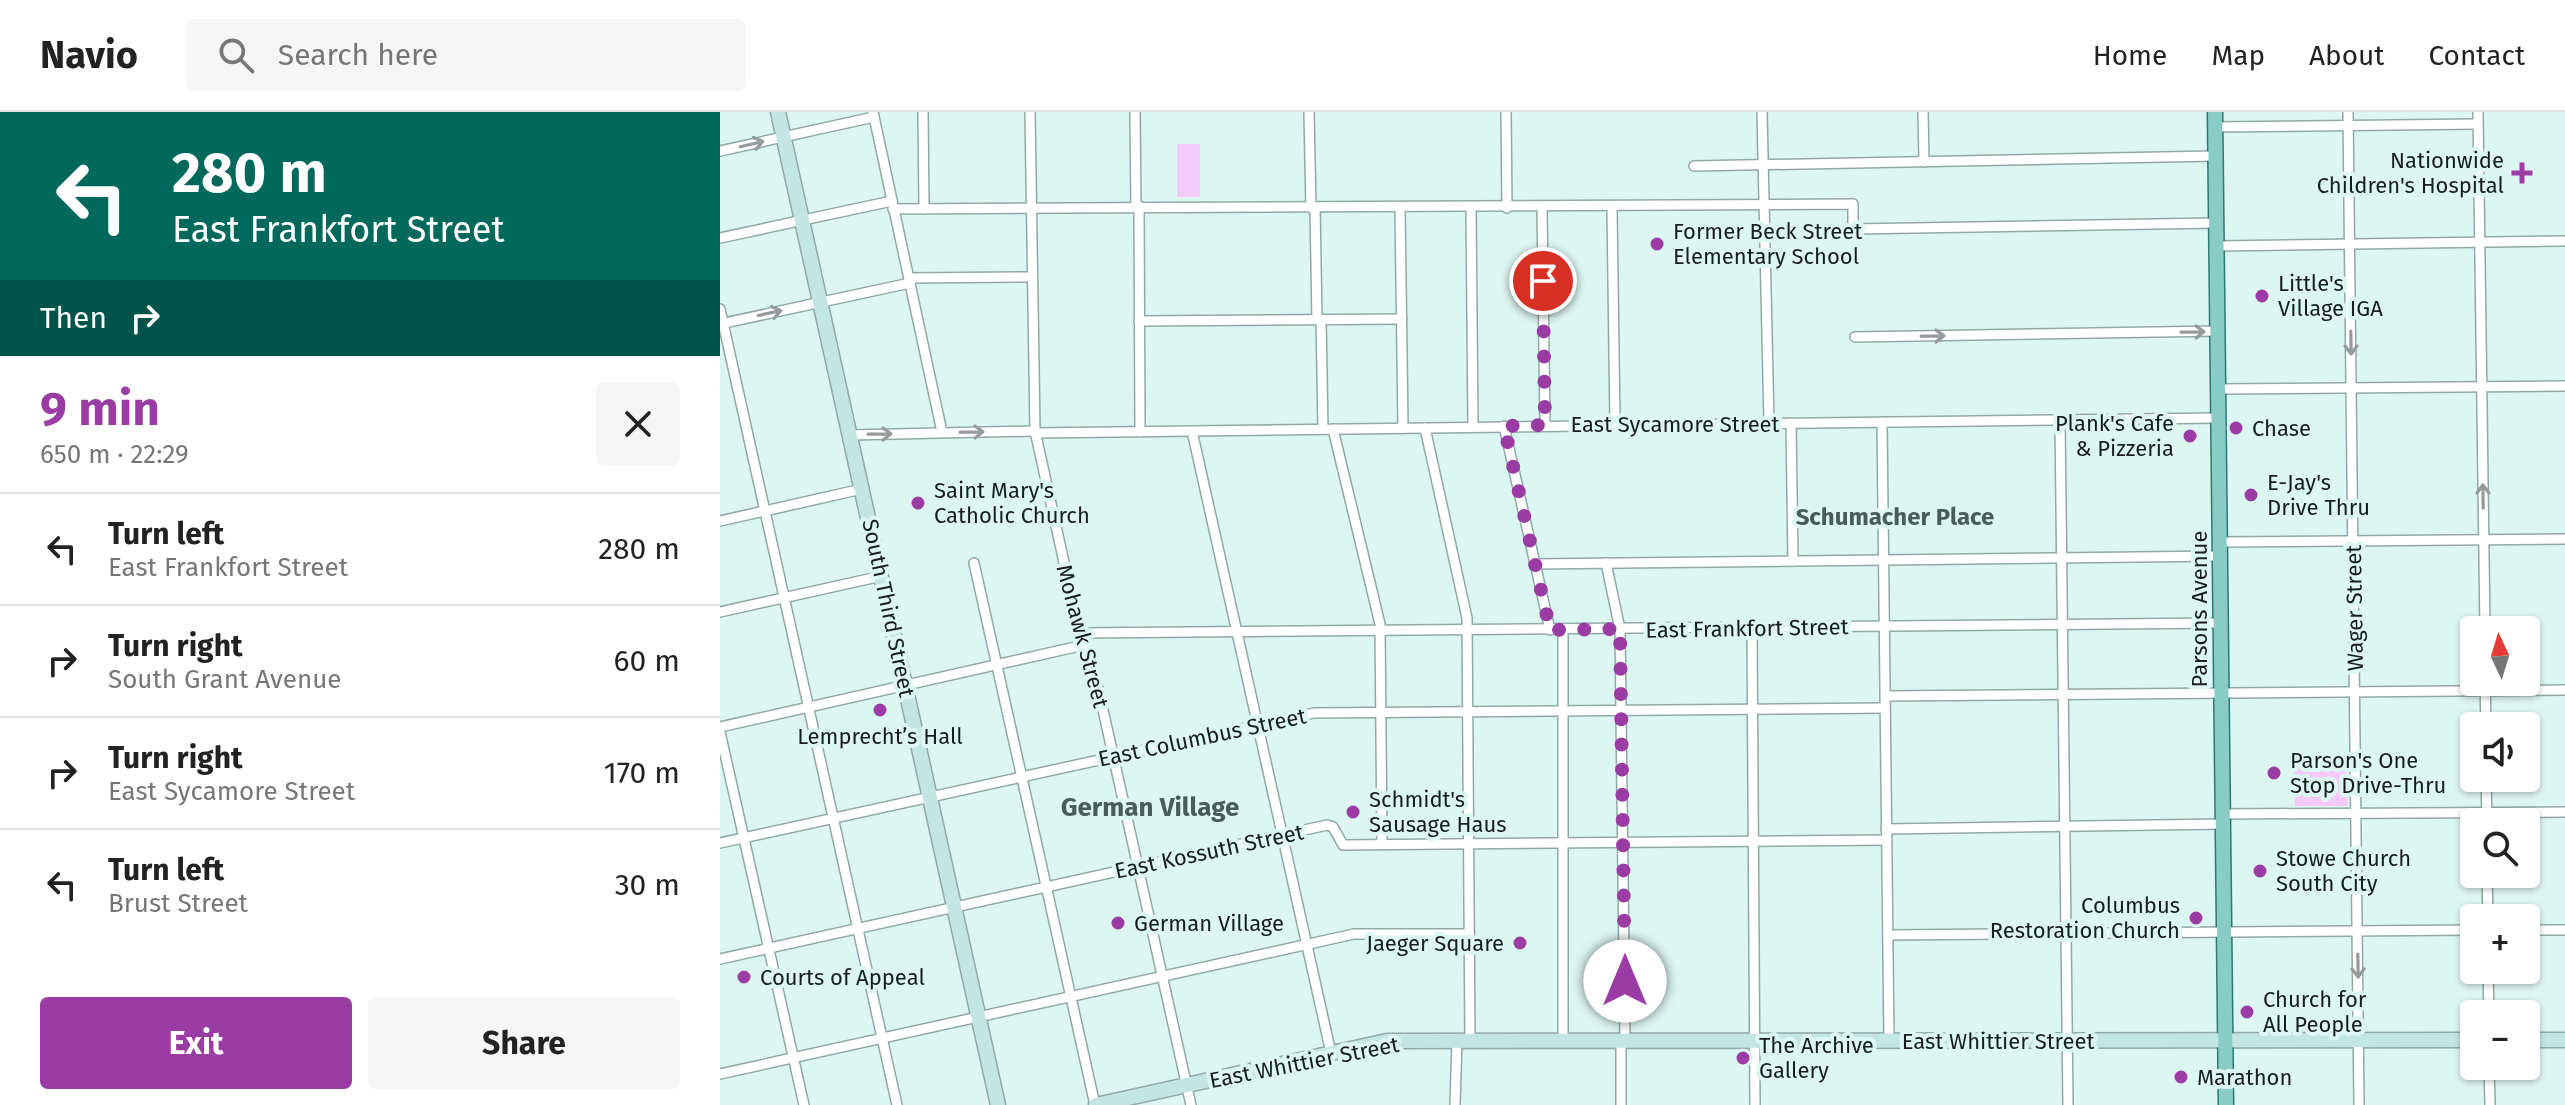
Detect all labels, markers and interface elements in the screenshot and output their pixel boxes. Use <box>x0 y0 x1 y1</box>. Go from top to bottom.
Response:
search box <box>186 19 746 91</box>
text: Navio <box>40 32 138 78</box>
icon: search <box>214 33 258 77</box>
text: Search here <box>278 37 438 73</box>
text: Home <box>2093 39 2167 72</box>
text: Map <box>2211 39 2265 72</box>
text: About <box>2309 39 2384 72</box>
text: Contact <box>2428 39 2525 72</box>
one-way arrow <box>739 136 764 151</box>
text: 280 m <box>172 140 327 207</box>
icon: left <box>40 144 144 248</box>
place label: Nationwide Children's Hospital <box>2317 147 2504 199</box>
marker: Nationwide Children's Hospital <box>2511 162 2533 184</box>
text: East Frankfort Street <box>172 208 504 252</box>
place label: Former Beck Street Elementary School <box>1673 218 1862 270</box>
marker: Former Beck Street Elementary School <box>1648 235 1666 253</box>
pin <box>1509 247 1577 315</box>
icon: arrive <box>1521 259 1565 303</box>
place label: Little's Village IGA <box>2278 270 2383 322</box>
marker: Little's Village IGA <box>2253 287 2271 305</box>
icon: right <box>123 296 167 340</box>
text: Then <box>40 300 107 336</box>
one-way arrow <box>757 305 783 320</box>
one-way arrow <box>2179 324 2206 340</box>
one-way arrow <box>1919 328 1946 343</box>
one-way arrow <box>2343 329 2359 356</box>
text: 9 min <box>40 380 160 438</box>
button: close <box>596 382 680 466</box>
place label: Plank's Cafe & Pizzeria <box>2055 410 2174 462</box>
street label: East Sycamore Street <box>1570 411 1780 438</box>
place label: Chase <box>2252 415 2311 442</box>
marker: Chase <box>2227 419 2245 437</box>
one-way arrow <box>958 424 985 440</box>
one-way arrow <box>866 426 893 442</box>
marker: Plank's Cafe & Pizzeria <box>2181 427 2199 445</box>
text: 650 m · 22:29 <box>40 439 189 470</box>
place label: E-Jay's Drive Thru <box>2267 469 2370 521</box>
place label: Saint Mary's Catholic Church <box>934 477 1090 529</box>
one-way arrow <box>2475 483 2491 510</box>
marker: E-Jay's Drive Thru <box>2242 486 2260 504</box>
marker: Saint Mary's Catholic Church <box>909 494 927 512</box>
district label: Schumacher Place <box>1796 503 1994 531</box>
text: Turn left <box>108 516 224 552</box>
street label: South Third Street <box>856 517 921 700</box>
icon: left <box>40 527 84 571</box>
text: 280 m <box>598 531 680 567</box>
street label: Parsons Avenue <box>2186 531 2213 687</box>
street label: Wager Street <box>2340 545 2369 671</box>
text: East Frankfort Street <box>108 552 348 583</box>
street label: Mohawk Street <box>1050 562 1115 711</box>
street label: East Frankfort Street <box>1645 613 1849 644</box>
north arrow <box>2460 616 2540 696</box>
map controls <box>2460 616 2540 1080</box>
text: Turn right <box>108 628 243 664</box>
icon: right <box>40 639 84 683</box>
text: 60 m <box>614 643 680 679</box>
text: South Grant Avenue <box>108 664 341 695</box>
marker: Lemprecht’s Hall <box>871 701 889 719</box>
street label: East Columbus Street <box>1096 702 1309 773</box>
button: sound <box>2460 712 2540 792</box>
place label: Lemprecht’s Hall <box>797 723 963 750</box>
text: Turn right <box>108 740 243 776</box>
place label: Parson's One Stop Drive-Thru <box>2290 747 2446 799</box>
icon: right <box>40 751 84 795</box>
text: 170 m <box>604 755 680 791</box>
marker: Parson's One Stop Drive-Thru <box>2265 764 2283 782</box>
text: East Sycamore Street <box>108 776 355 807</box>
place label: Schmidt's Sausage Haus <box>1369 786 1506 838</box>
district label: German Village <box>1061 792 1239 823</box>
marker: Schmidt's Sausage Haus <box>1344 803 1362 821</box>
button: search <box>2460 808 2540 888</box>
street label: East Kossuth Street <box>1112 818 1306 885</box>
place label: Stowe Church South City <box>2276 845 2411 897</box>
text: Turn left <box>108 852 224 888</box>
marker: Stowe Church South City <box>2251 862 2269 880</box>
icon: left <box>40 863 84 907</box>
text: 30 m <box>615 867 680 903</box>
text: Brust Street <box>108 888 248 919</box>
place label: Columbus Restoration Church <box>1990 892 2180 944</box>
button: + <box>2460 904 2540 984</box>
marker: Columbus Restoration Church <box>2187 909 2205 927</box>
place label: German Village <box>1134 910 1284 937</box>
marker: German Village <box>1109 914 1127 932</box>
place label: Jaeger Square <box>1366 930 1504 957</box>
marker: Jaeger Square <box>1511 934 1529 952</box>
position arrow <box>1583 939 1667 1023</box>
one-way arrow <box>2350 952 2366 979</box>
place label: Courts of Appeal <box>760 964 925 991</box>
marker: Courts of Appeal <box>735 968 753 986</box>
place label: Church for All People <box>2263 986 2367 1038</box>
button: Exit <box>40 997 352 1089</box>
button: Share <box>368 997 680 1089</box>
button: − <box>2460 1000 2540 1080</box>
marker: Church for All People <box>2238 1003 2256 1021</box>
street label: East Whittier Street <box>1902 1028 2094 1055</box>
street label: East Whittier Street <box>1207 1031 1401 1094</box>
place label: The Archive Gallery <box>1759 1032 1874 1084</box>
marker: The Archive Gallery <box>1734 1049 1752 1067</box>
place label: Marathon <box>2197 1064 2292 1091</box>
marker: Marathon <box>2172 1068 2190 1086</box>

